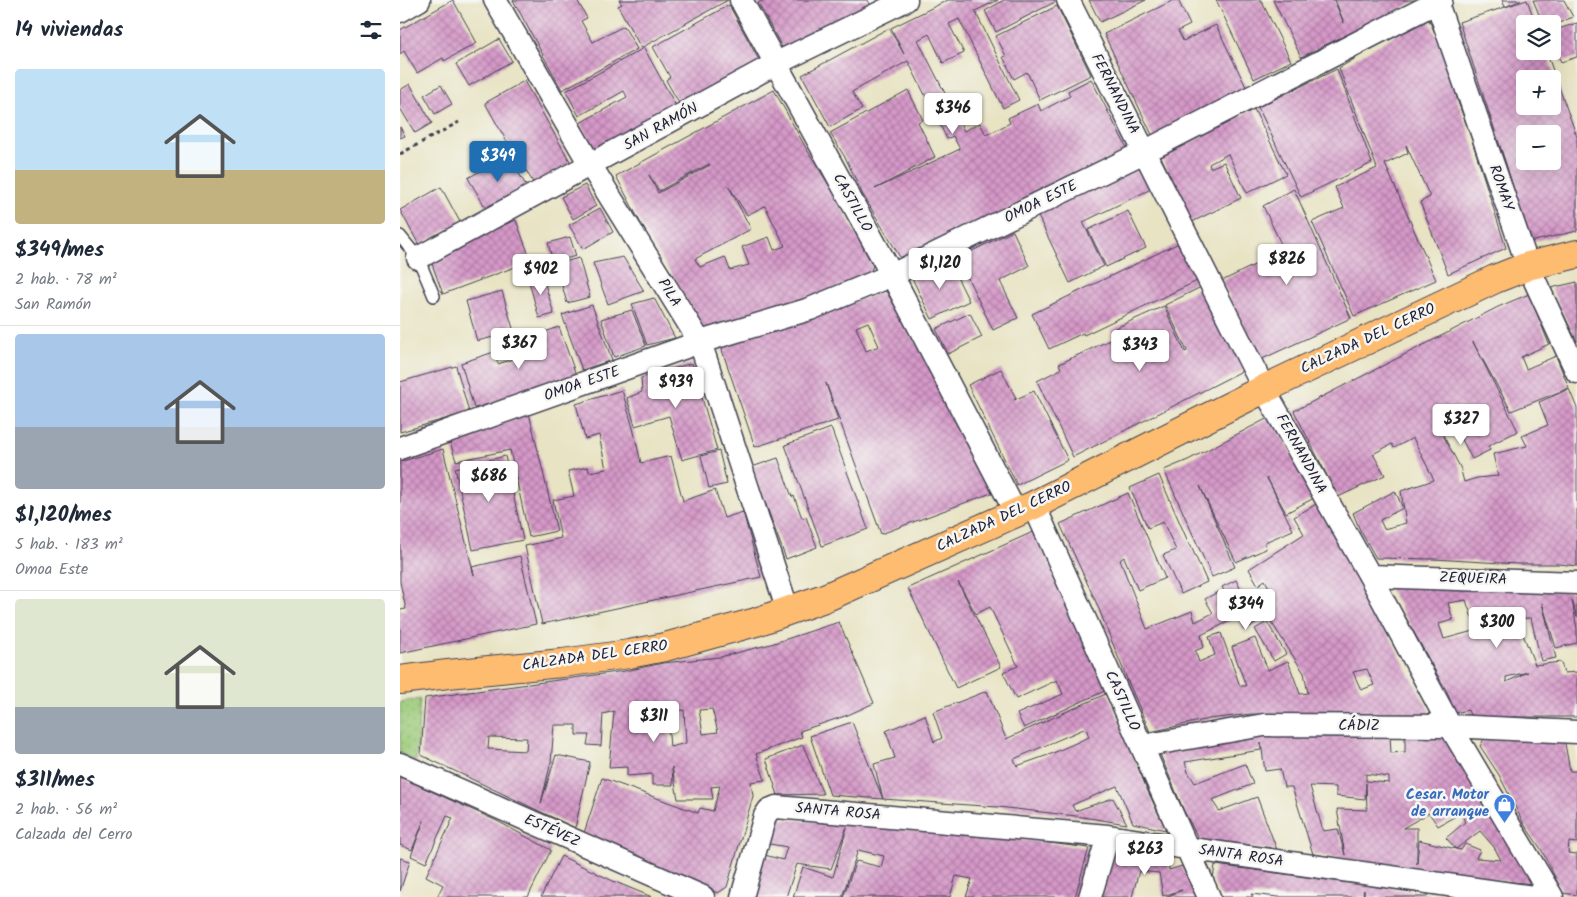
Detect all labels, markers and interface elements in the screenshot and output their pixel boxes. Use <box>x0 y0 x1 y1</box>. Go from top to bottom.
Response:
text: 14 viviendas <box>15 14 123 47</box>
map controls <box>1516 15 1561 170</box>
button: layers <box>1516 15 1561 60</box>
icon: filters <box>357 16 385 44</box>
street label: FERNANDINA <box>1084 49 1146 139</box>
button: + <box>1516 70 1561 115</box>
pin: $346 <box>923 92 983 135</box>
text: $346 <box>935 96 971 121</box>
street label: SAN RAMÓN <box>619 97 703 157</box>
icon: home <box>155 101 245 191</box>
button: − <box>1516 125 1561 170</box>
pin: $349 <box>468 140 528 183</box>
text: $349 <box>480 144 516 169</box>
street label: ROMAY <box>1482 162 1521 216</box>
street label: CASTILLO <box>826 169 878 237</box>
street label: OMOA ESTE <box>1000 173 1083 230</box>
text: $349/mes <box>15 234 104 267</box>
pin: $826 <box>1257 244 1317 286</box>
text: $826 <box>1269 247 1305 272</box>
pin: $1,120 <box>899 248 981 290</box>
text: $1,120 <box>920 251 960 276</box>
pin: $902 <box>511 254 571 296</box>
text: $902 <box>523 257 559 282</box>
text: 2 hab. · 78 m² <box>15 267 117 292</box>
street label: PILA <box>651 274 687 312</box>
text: San Ramón <box>15 292 91 317</box>
street label: CALZADA DEL CERRO <box>1296 297 1440 381</box>
pin: $367 <box>489 328 549 370</box>
pin: $343 <box>1110 330 1170 372</box>
text: $367 <box>502 331 536 356</box>
text: $343 <box>1122 333 1158 358</box>
street label: OMOA ESTE <box>541 359 624 408</box>
pin: $939 <box>646 366 706 409</box>
icon: home <box>155 367 245 457</box>
text: $939 <box>659 370 693 395</box>
pin: $327 <box>1431 404 1491 446</box>
text: $327 <box>1443 407 1479 432</box>
street label: FERNANDINA <box>1269 410 1333 498</box>
pin: $686 <box>459 460 519 503</box>
text: $686 <box>471 464 507 489</box>
street label: CALZADA DEL CERRO <box>932 475 1076 559</box>
text: $1,120/mes <box>15 499 112 532</box>
text: 5 hab. · 183 m² <box>15 532 123 557</box>
text: Omoa Este <box>15 557 88 582</box>
street label: ZEQUEIRA <box>1439 566 1507 592</box>
pin: $344 <box>1216 588 1276 631</box>
text: $344 <box>1228 592 1264 617</box>
pin: $300 <box>1467 606 1527 649</box>
text: $300 <box>1480 610 1514 635</box>
icon: home <box>155 632 245 722</box>
street label: CALZADA DEL CERRO <box>521 634 669 678</box>
street label: CASTILLO <box>1098 667 1146 735</box>
pin: $311 <box>624 700 684 743</box>
text: $311 <box>640 704 668 729</box>
street label: CÁDIZ <box>1338 714 1380 738</box>
text: $311/mes <box>15 764 95 797</box>
place label: Cesar. Motor de arranque <box>1406 783 1490 824</box>
shop icon: Cesar. Motor de arranque <box>1493 792 1517 823</box>
street label: SANTA ROSA <box>794 796 882 828</box>
text: 2 hab. · 56 m² <box>15 797 117 822</box>
street label: ESTÉVEZ <box>520 808 584 854</box>
text: Calzada del Cerro <box>15 822 133 847</box>
pin: $263 <box>1115 834 1175 876</box>
text: $263 <box>1127 837 1163 862</box>
street label: SANTA ROSA <box>1197 838 1285 874</box>

